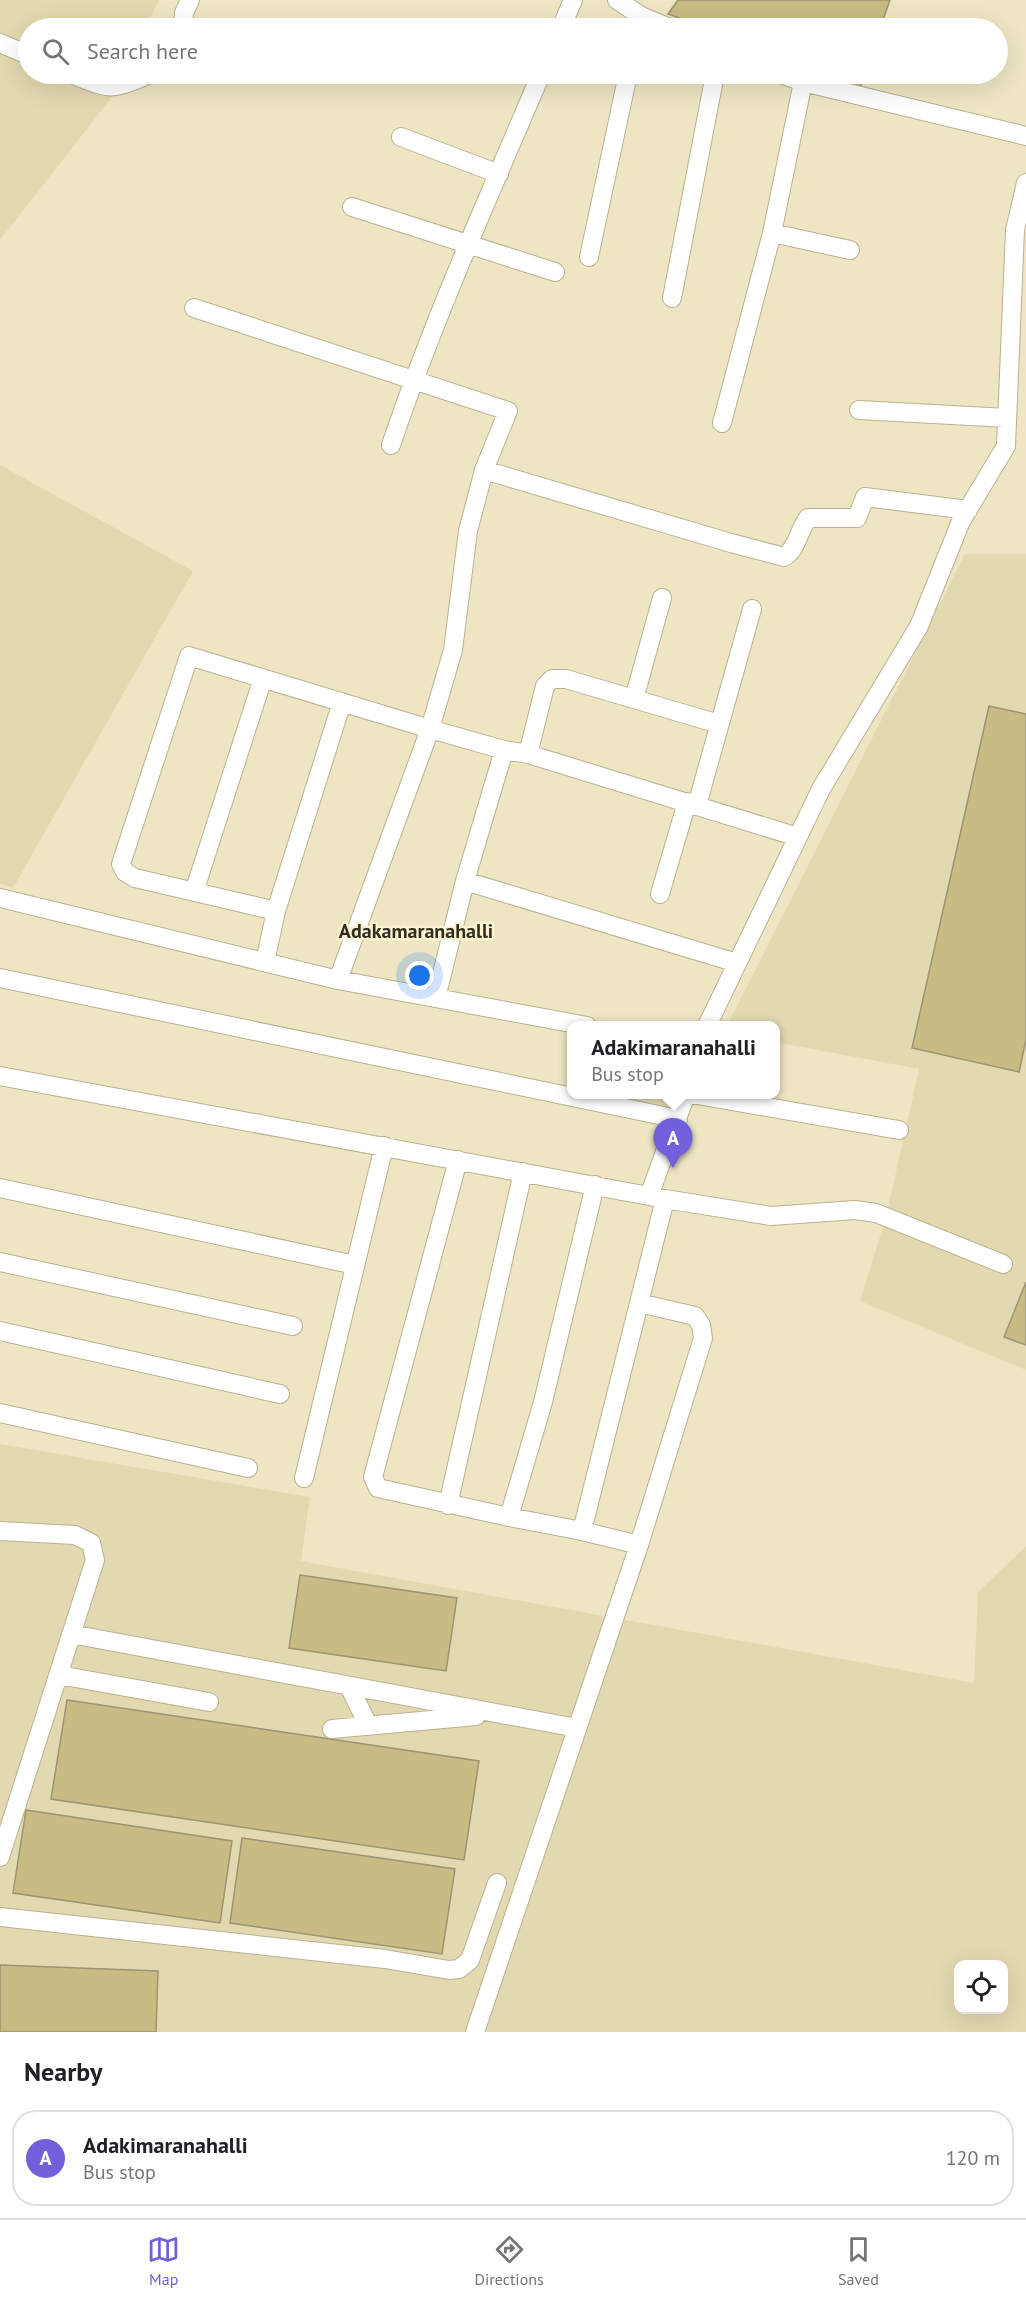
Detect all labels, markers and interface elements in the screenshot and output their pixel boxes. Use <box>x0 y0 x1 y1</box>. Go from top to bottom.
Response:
search box <box>18 18 1008 84</box>
icon: search <box>39 35 72 68</box>
text: Search here <box>87 37 198 65</box>
district label: Adakamaranahalli <box>339 918 493 944</box>
your location <box>405 961 434 990</box>
popup <box>567 1021 780 1099</box>
text: Adakimaranahalli <box>591 1033 756 1061</box>
text: Bus stop <box>591 1061 664 1087</box>
pin: A <box>654 1118 692 1168</box>
map controls <box>954 1960 1008 2014</box>
button: locate <box>954 1960 1008 2014</box>
text: Nearby <box>24 2055 102 2088</box>
text: Adakimaranahalli <box>83 2131 248 2159</box>
text: A <box>39 2145 52 2171</box>
text: 120 m <box>946 2145 1000 2171</box>
text: Bus stop <box>83 2159 156 2185</box>
tab: Map <box>147 2233 180 2289</box>
tab: Directions <box>475 2233 544 2289</box>
tab: Saved <box>838 2233 879 2289</box>

